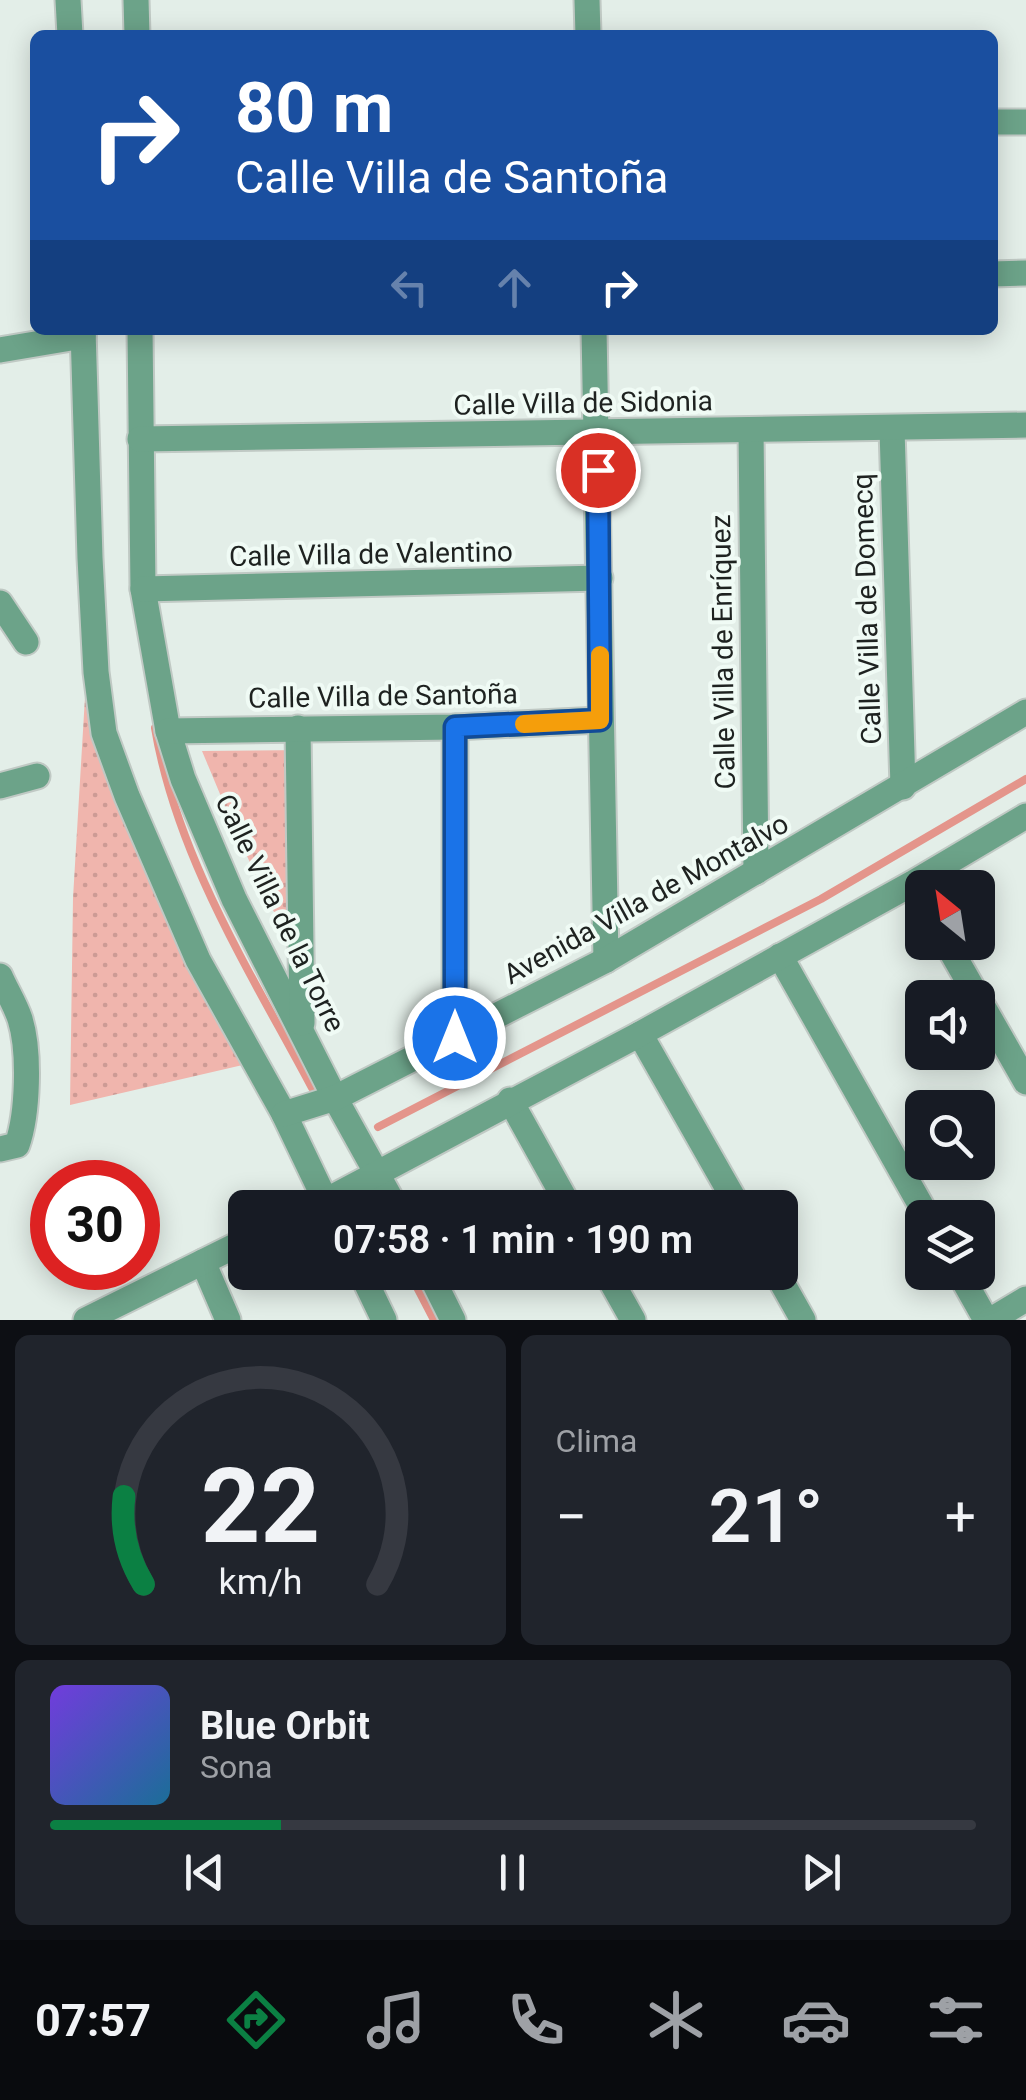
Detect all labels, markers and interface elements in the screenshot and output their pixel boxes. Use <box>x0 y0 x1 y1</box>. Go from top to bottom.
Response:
text: 80 m <box>235 67 393 149</box>
icon: right <box>70 70 200 200</box>
text: Calle Villa de Santoña <box>235 151 669 204</box>
icon: left <box>382 260 437 315</box>
icon: ahead <box>487 260 542 315</box>
icon: right <box>592 260 647 315</box>
street label: Calle Villa de Sidonia <box>453 384 713 422</box>
pin <box>556 428 641 513</box>
icon: arrive <box>571 443 626 498</box>
street label: Calle Villa de Domecq <box>846 473 888 745</box>
street label: Calle Villa de Enríquez <box>704 514 742 790</box>
street label: Calle Villa de Valentino <box>229 535 513 573</box>
street label: Calle Villa de Santoña <box>248 677 518 715</box>
street label: Calle Villa de la Torre <box>208 789 352 1037</box>
street label: Avenida Villa de Montalvo <box>498 807 794 991</box>
north arrow <box>905 870 995 960</box>
map controls <box>905 870 995 1290</box>
button: sound <box>905 980 995 1070</box>
position arrow <box>403 986 507 1090</box>
button: search <box>905 1090 995 1180</box>
speed limit sign: 30 <box>30 1160 160 1290</box>
button: layers <box>905 1200 995 1290</box>
text: 07:58 · 1 min · 190 m <box>333 1218 693 1262</box>
text: Clima <box>556 1422 637 1460</box>
text: 22 <box>201 1446 320 1567</box>
text: 21° <box>709 1472 823 1560</box>
text: − <box>556 1485 587 1549</box>
text: + <box>945 1485 976 1549</box>
text: km/h <box>218 1561 302 1603</box>
text: Blue Orbit <box>200 1704 370 1748</box>
text: Sona <box>200 1748 272 1786</box>
icon: previous <box>177 1845 232 1900</box>
icon: pause <box>485 1845 540 1900</box>
icon: next <box>794 1845 849 1900</box>
icon: directions <box>221 1985 291 2055</box>
icon: music <box>361 1985 431 2055</box>
icon: phone <box>501 1985 571 2055</box>
icon: climate <box>641 1985 711 2055</box>
icon: car <box>781 1985 851 2055</box>
icon: filters <box>921 1985 991 2055</box>
text: 07:57 <box>35 1994 151 2047</box>

